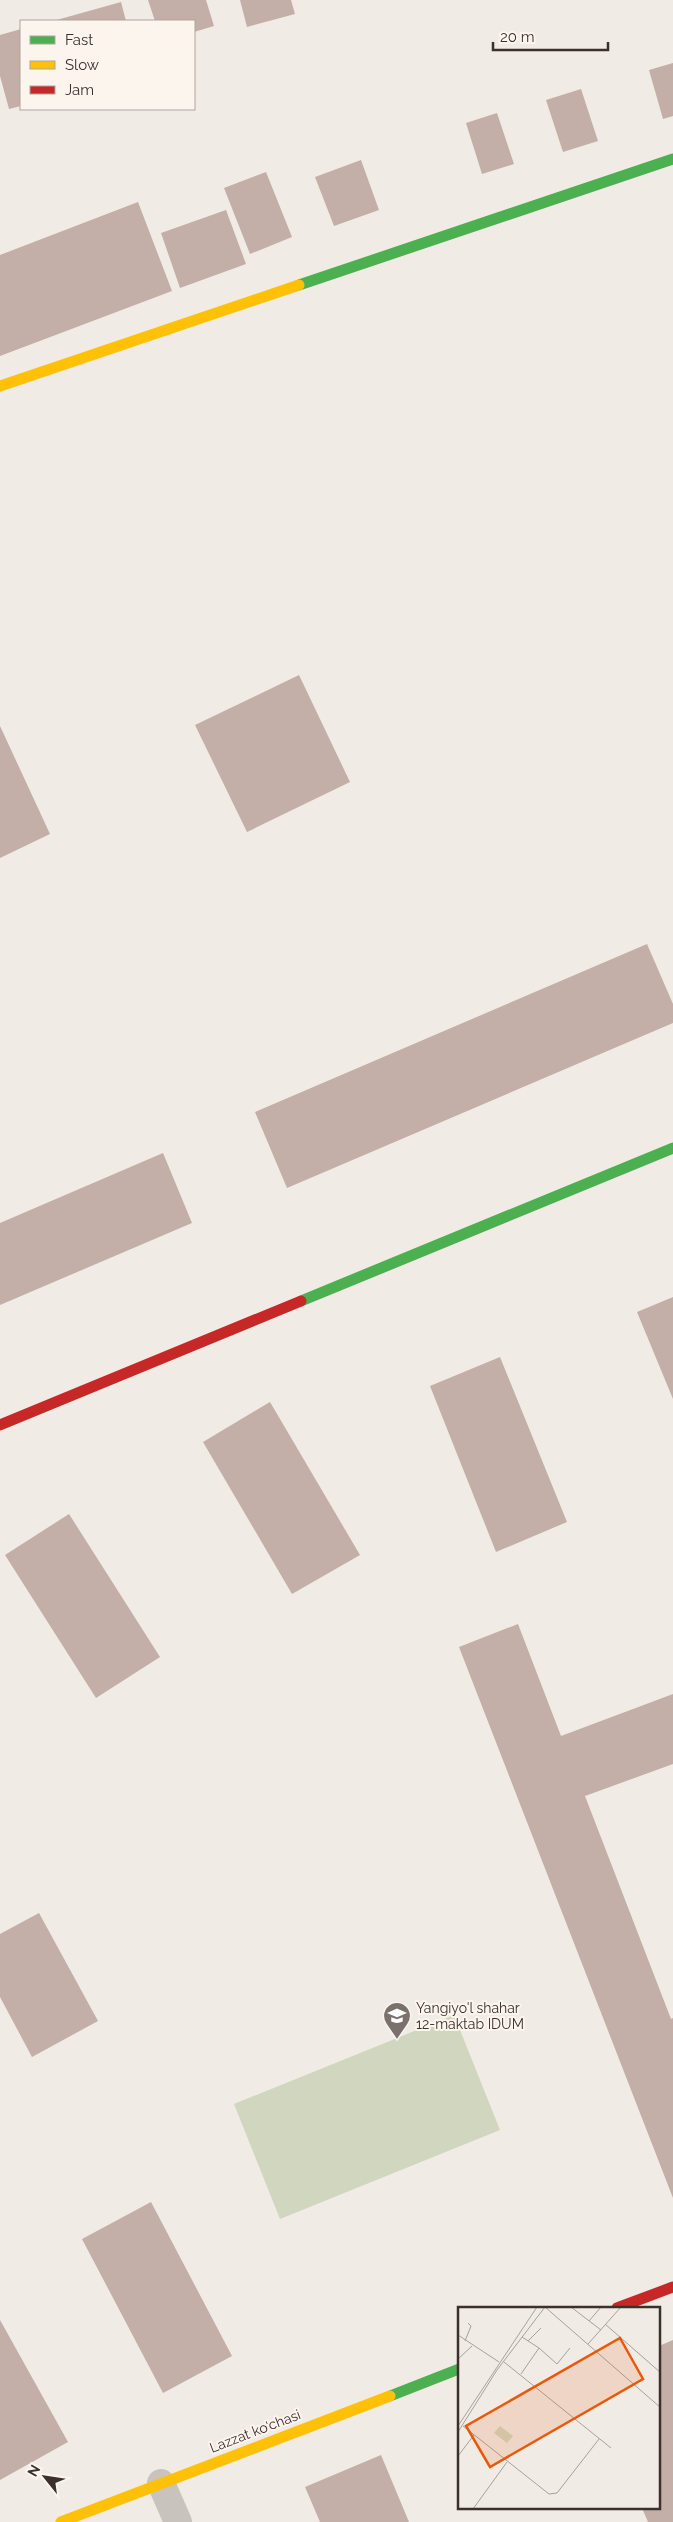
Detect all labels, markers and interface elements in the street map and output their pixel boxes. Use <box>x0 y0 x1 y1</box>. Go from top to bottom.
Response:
legend <box>20 20 195 110</box>
scale bar <box>493 20 608 52</box>
text: 20 m <box>500 28 535 46</box>
text: Fast <box>65 31 93 49</box>
text: Slow <box>65 56 99 74</box>
text: Jam <box>65 81 94 99</box>
place label: Yangiyo'l shahar 12-maktab IDUM <box>416 2000 524 2032</box>
school or university icon: Yangiyo'l shahar 12-maktab IDUM <box>382 2001 412 2040</box>
inset map <box>458 2307 660 2510</box>
street label: Lazzat ko'chasi <box>207 2406 303 2456</box>
north arrow <box>20 2452 70 2502</box>
text: N <box>24 2462 43 2479</box>

